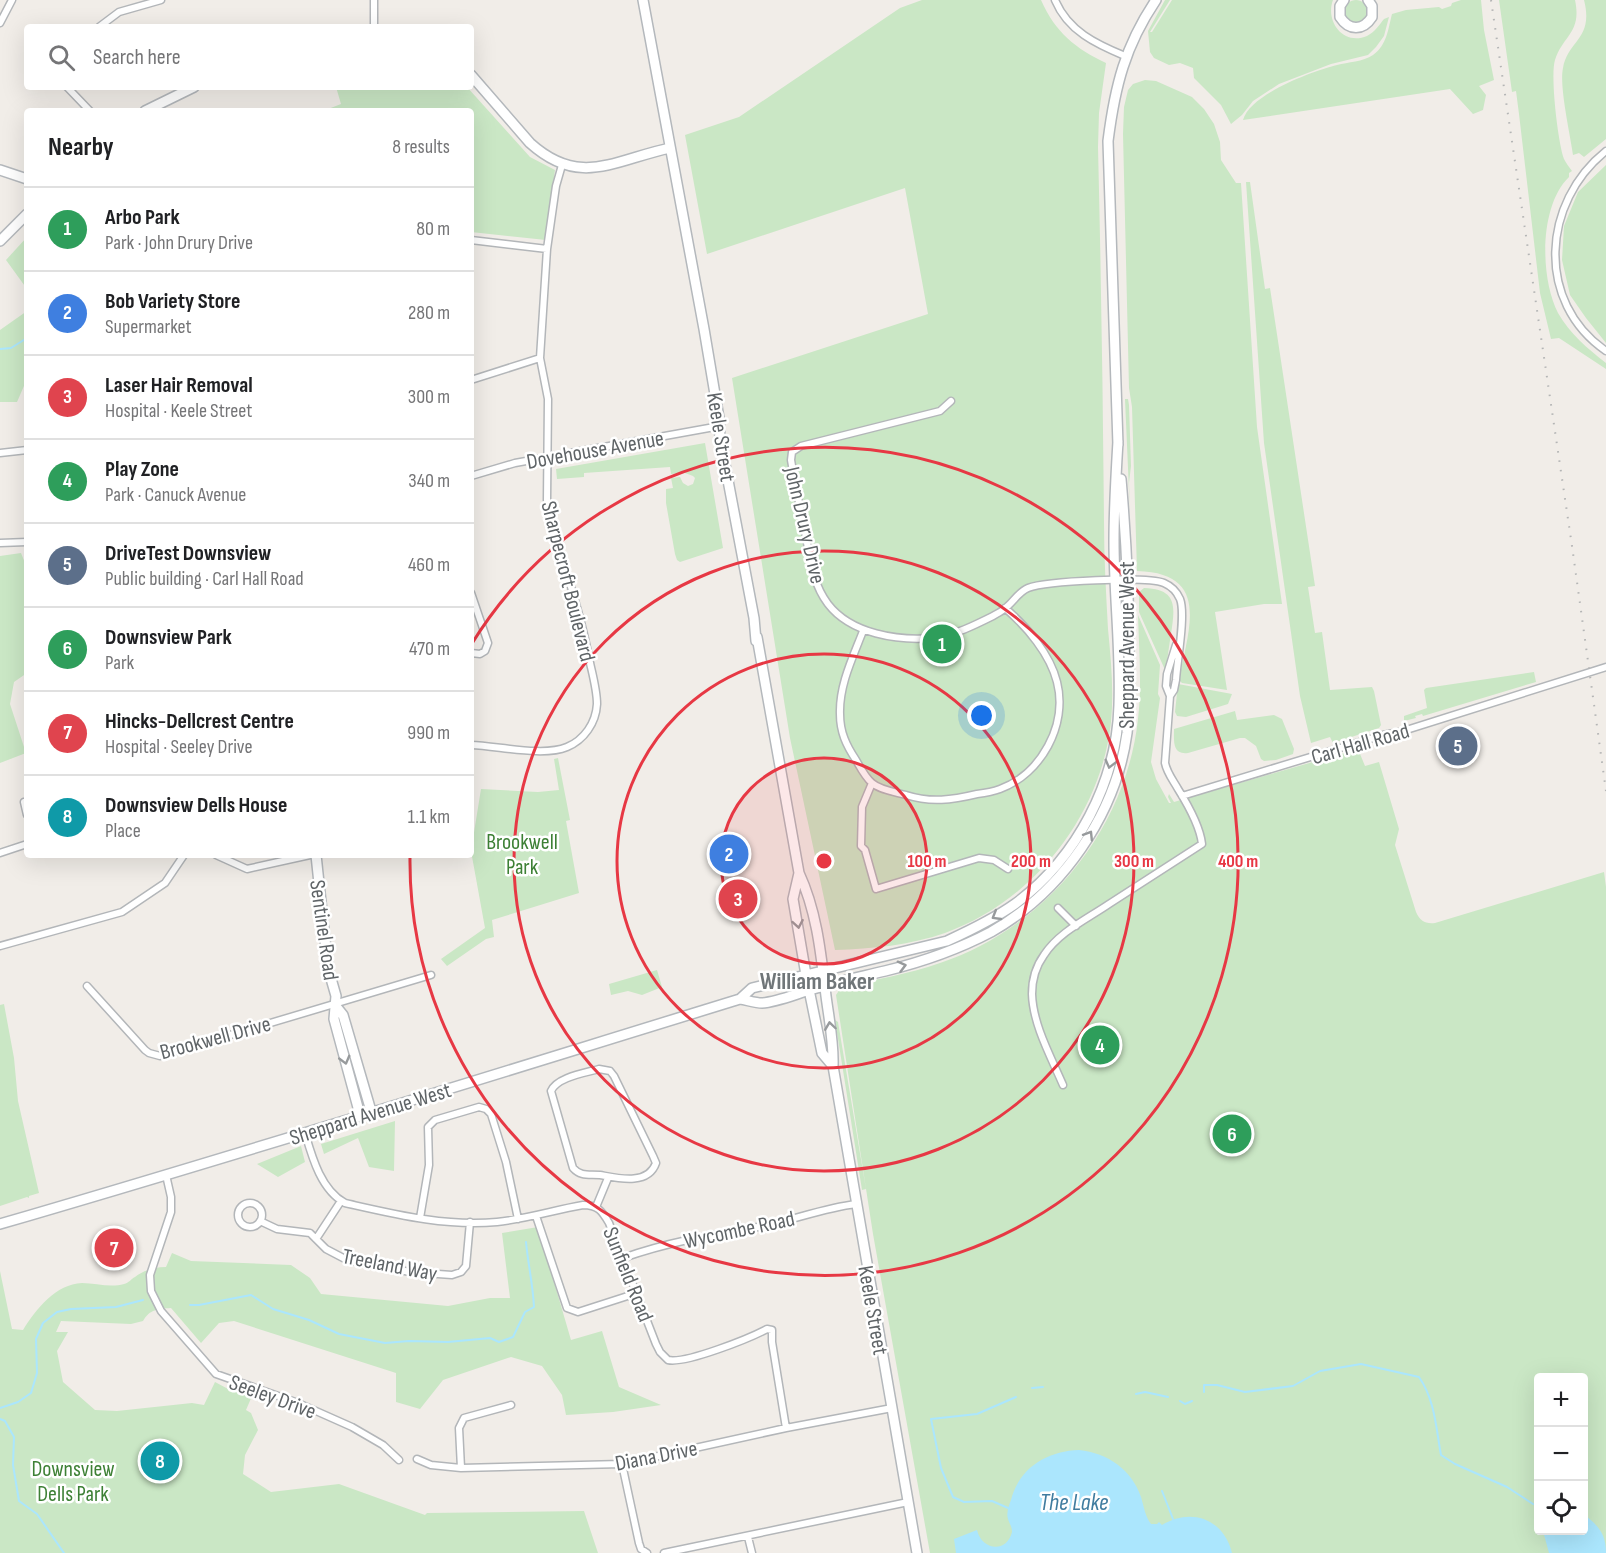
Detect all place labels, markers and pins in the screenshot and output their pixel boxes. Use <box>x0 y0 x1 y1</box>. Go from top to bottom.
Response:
pin: 1 <box>922 622 962 666</box>
pin: 5 <box>1438 724 1478 768</box>
pin: 2 <box>710 832 748 876</box>
centre of rings <box>814 851 834 871</box>
pin: 3 <box>718 876 758 922</box>
pin: 4 <box>1080 1022 1120 1068</box>
pin: 6 <box>1212 1112 1252 1156</box>
pin: 7 <box>94 1226 134 1270</box>
pin: 8 <box>140 1438 180 1484</box>

